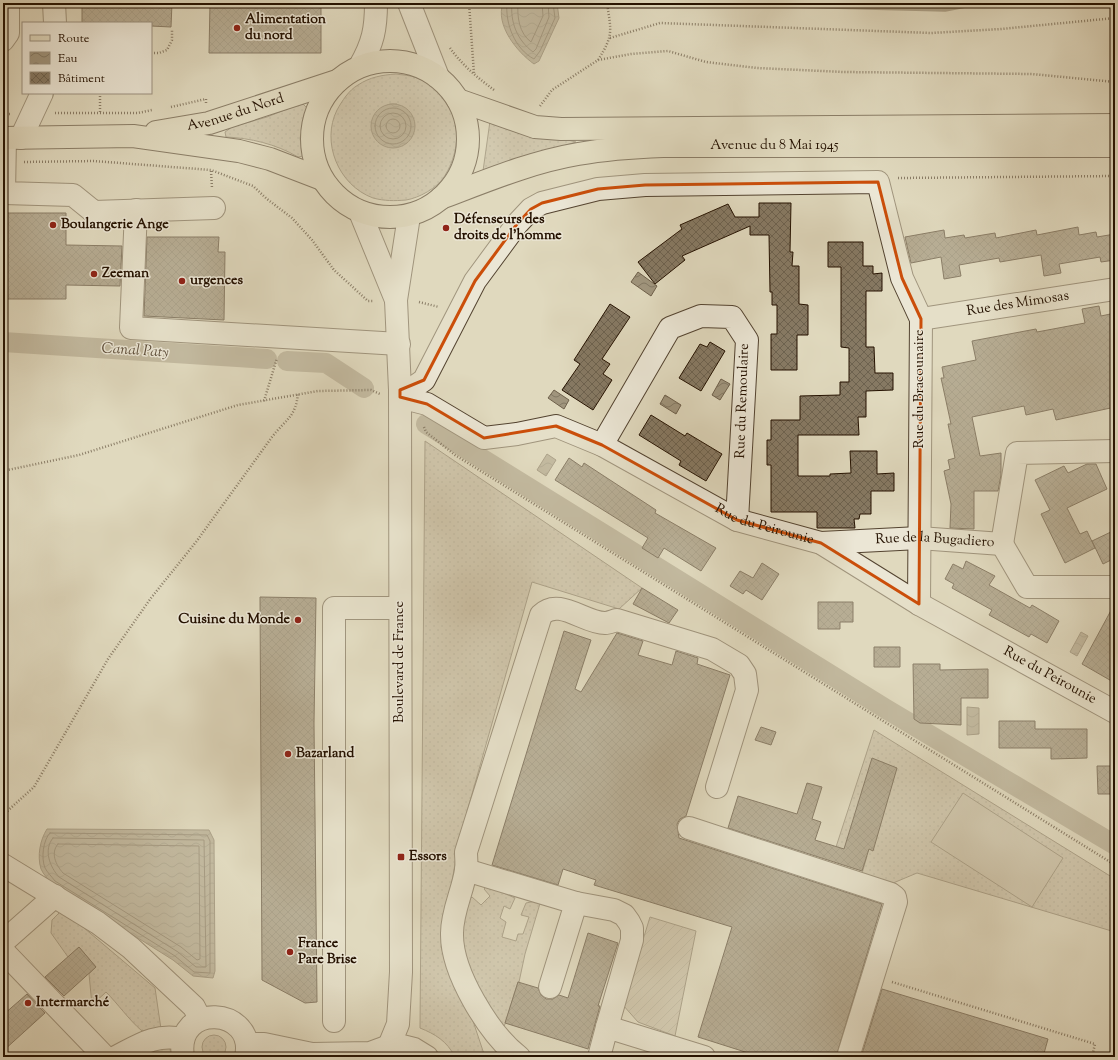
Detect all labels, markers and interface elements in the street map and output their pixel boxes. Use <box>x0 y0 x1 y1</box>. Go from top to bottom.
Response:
place label: Alimentation du nord <box>245 10 327 46</box>
legend <box>22 22 152 94</box>
marker: Alimentation du nord <box>232 23 242 33</box>
text: Route <box>58 30 90 48</box>
text: Eau <box>58 50 78 68</box>
text: Bâtiment <box>58 70 105 88</box>
street label: Avenue du Nord <box>186 89 287 137</box>
street label: Avenue du 8 Mai 1945 <box>710 136 839 156</box>
place label: Défenseurs des droits de l'homme <box>454 210 562 246</box>
place label: Boulangerie Ange <box>61 215 169 235</box>
marker: Boulangerie Ange <box>48 220 58 230</box>
marker: Défenseurs des droits de l'homme <box>441 223 451 233</box>
place label: Zeeman <box>102 264 150 284</box>
marker: Zeeman <box>89 269 99 279</box>
place label: urgences <box>190 271 244 291</box>
marker: urgences <box>177 276 187 286</box>
street label: Rue des Mimosas <box>965 286 1071 322</box>
street label: Rue du Bracounaire <box>910 330 930 448</box>
water label: Canal Paty <box>101 338 169 364</box>
street label: Rue du Remoulaire <box>731 343 755 459</box>
street label: Rue du Peirounie <box>711 499 816 551</box>
street label: Rue de la Bugadiero <box>875 528 995 553</box>
street label: Boulevard de France <box>390 601 410 723</box>
place label: Cuisine du Monde <box>178 610 290 630</box>
marker: Cuisine du Monde <box>293 615 303 625</box>
street label: Rue du Peirounie <box>999 642 1100 710</box>
place label: Bazarland <box>296 744 354 764</box>
marker: Bazarland <box>283 749 293 759</box>
place label: Essors <box>409 847 447 867</box>
marker: Essors <box>396 852 406 862</box>
place label: France Pare Brise <box>298 934 357 970</box>
marker: France Pare Brise <box>285 947 295 957</box>
place label: Intermarché <box>36 993 110 1013</box>
marker: Intermarché <box>23 998 33 1008</box>

